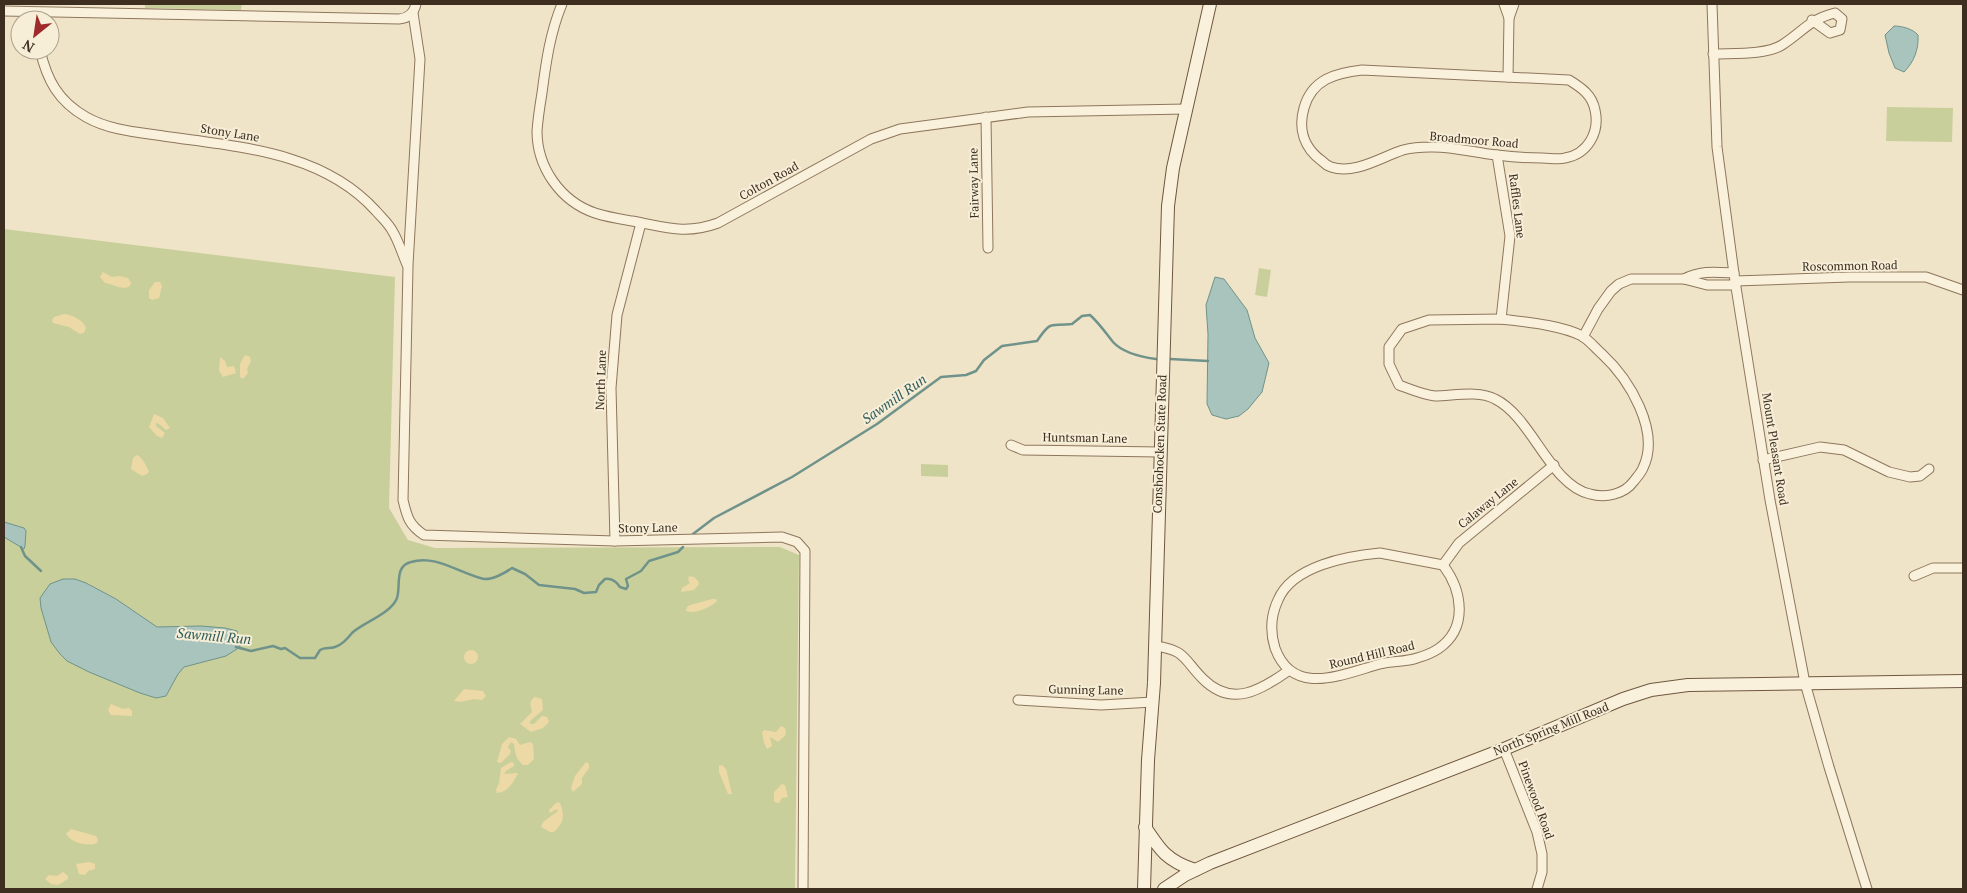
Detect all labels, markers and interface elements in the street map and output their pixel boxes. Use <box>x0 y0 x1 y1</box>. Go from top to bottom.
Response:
north arrow <box>10 10 60 60</box>
text: N <box>19 36 38 58</box>
street label: Stony Lane <box>200 120 261 145</box>
street label: Broadmoor Road <box>1429 128 1519 151</box>
street label: Fairway Lane <box>965 148 982 218</box>
street label: Colton Road <box>736 158 801 203</box>
street label: Raffles Lane <box>1506 173 1529 239</box>
street label: Roscommon Road <box>1802 257 1898 274</box>
street label: North Lane <box>592 350 609 410</box>
water label: Sawmill Run <box>858 369 930 428</box>
street label: Conshohocken State Road <box>1150 374 1169 514</box>
street label: Mount Pleasant Road <box>1759 392 1792 507</box>
street label: Huntsman Lane <box>1043 429 1127 446</box>
street label: Calaway Lane <box>1455 474 1521 531</box>
street label: Stony Lane <box>618 519 678 536</box>
water label: Sawmill Run <box>176 623 252 648</box>
street label: Round Hill Road <box>1328 637 1416 672</box>
street label: Gunning Lane <box>1048 681 1124 698</box>
street label: North Spring Mill Road <box>1491 698 1611 759</box>
street label: Pinewood Road <box>1515 759 1558 841</box>

